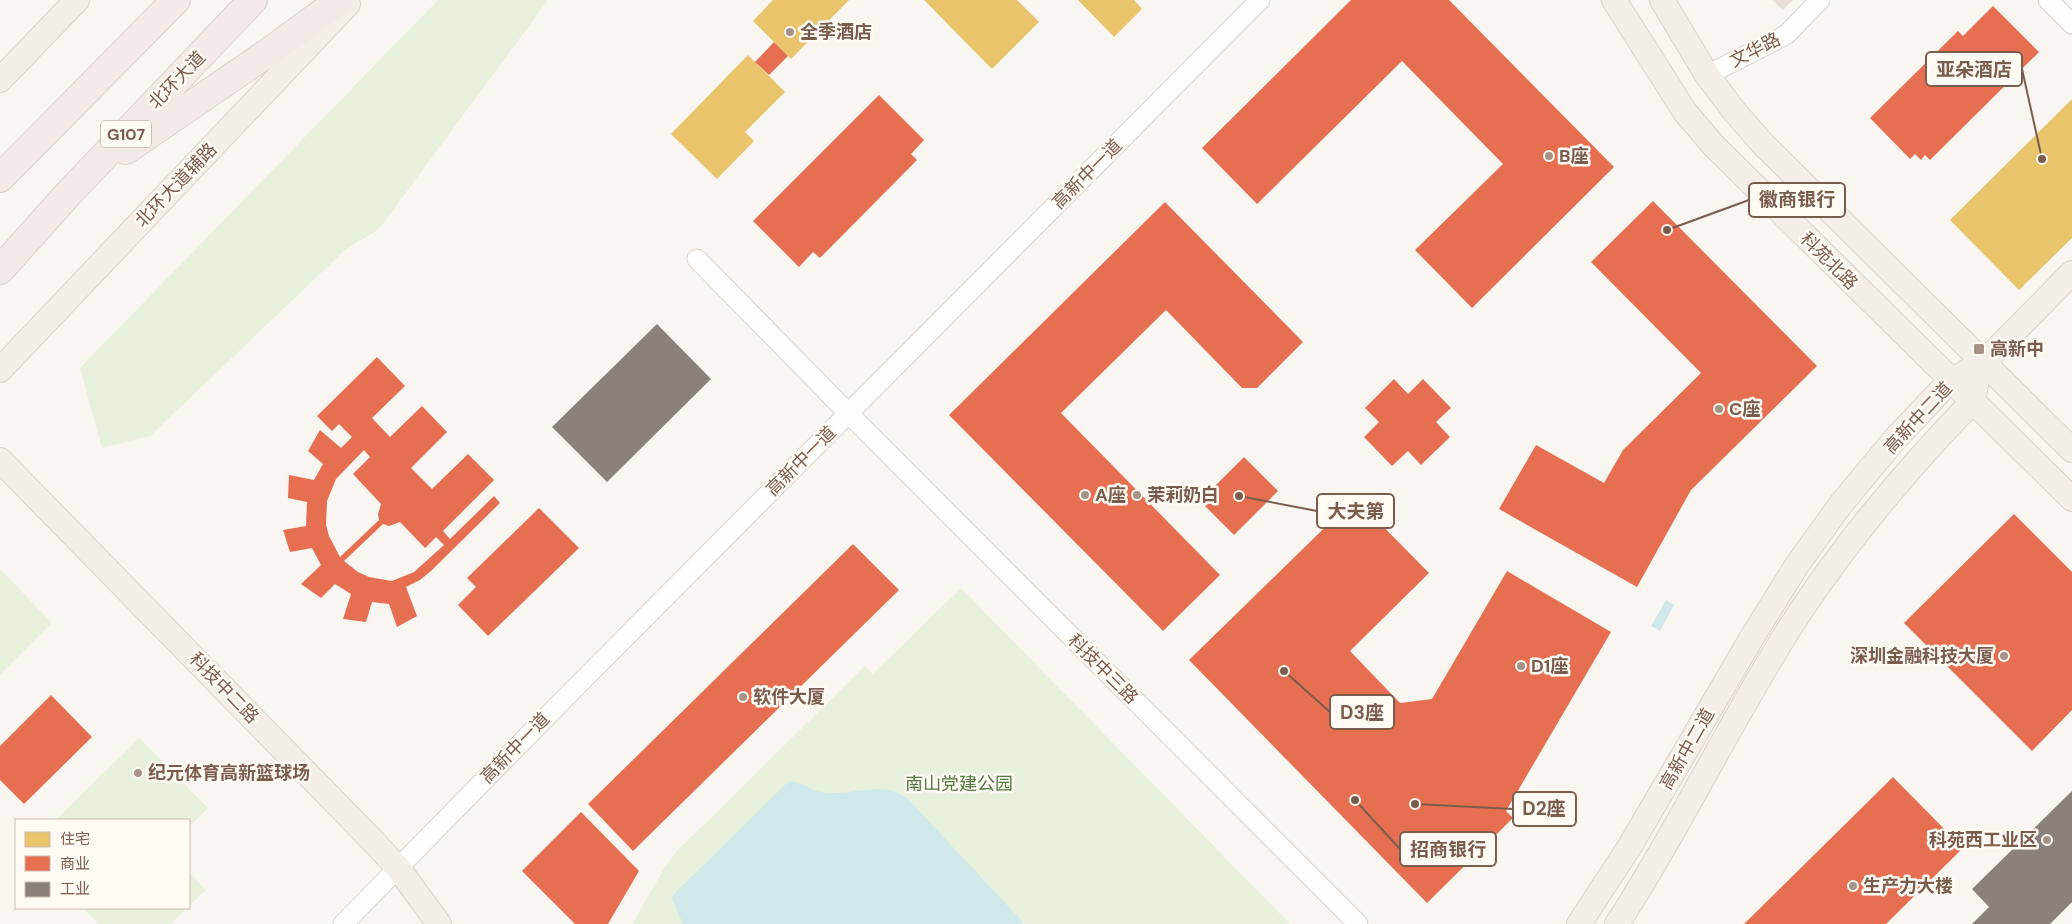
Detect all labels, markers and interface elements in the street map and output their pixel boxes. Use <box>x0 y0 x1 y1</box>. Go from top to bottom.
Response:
place label: 全季酒店 <box>800 20 872 44</box>
marker: 全季酒店 <box>784 26 796 38</box>
street label: 文华路 <box>1725 27 1785 73</box>
street label: 北环大道 <box>143 46 211 114</box>
callout: 亚朵酒店 <box>1926 52 2022 86</box>
text: 亚朵酒店 <box>1936 57 2012 82</box>
road number: G107 <box>101 120 151 148</box>
street label: 高新中一道 <box>1047 134 1127 214</box>
street label: 北环大道辅路 <box>130 138 222 232</box>
place label: B座 <box>1559 144 1588 168</box>
marker: B座 <box>1543 150 1555 162</box>
callout: 徽商银行 <box>1749 183 1845 217</box>
text: 徽商银行 <box>1759 187 1835 212</box>
street label: 科苑北路 <box>1795 227 1863 295</box>
place label: 高新中 <box>1990 337 2044 361</box>
marker: 高新中 <box>1972 342 1986 356</box>
street label: 高新中二道 <box>1879 377 1957 459</box>
place label: C座 <box>1729 397 1760 421</box>
marker: C座 <box>1713 403 1725 415</box>
street label: 高新中一道 <box>761 421 841 501</box>
place label: A座 <box>1095 483 1126 507</box>
place label: 茉莉奶白 <box>1147 483 1219 507</box>
marker: A座 <box>1079 489 1091 501</box>
marker: 茉莉奶白 <box>1131 489 1143 501</box>
callout: 大夫第 <box>1317 494 1394 528</box>
text: 大夫第 <box>1327 499 1385 524</box>
street label: 科技中三路 <box>1063 629 1143 709</box>
place label: 深圳金融科技大厦 <box>1850 644 1994 668</box>
street label: 科技中二路 <box>184 647 264 729</box>
marker: 深圳金融科技大厦 <box>1998 650 2010 662</box>
place label: D1座 <box>1531 654 1568 678</box>
marker: D1座 <box>1515 660 1527 672</box>
place label: 软件大厦 <box>753 685 825 709</box>
marker: 软件大厦 <box>737 691 749 703</box>
callout: D3座 <box>1330 695 1394 729</box>
text: D3座 <box>1340 700 1384 725</box>
street label: 高新中二道 <box>1654 704 1720 794</box>
street label: 高新中一道 <box>475 707 555 789</box>
place label: 纪元体育高新篮球场 <box>148 761 310 785</box>
marker: 纪元体育高新篮球场 <box>132 767 144 779</box>
park label: 南山党建公园 <box>905 772 1013 796</box>
callout: D2座 <box>1513 792 1576 826</box>
text: D2座 <box>1522 796 1566 821</box>
legend <box>15 819 190 909</box>
place label: 科苑西工业区 <box>1929 828 2037 852</box>
text: 住宅 <box>60 829 90 849</box>
callout: 招商银行 <box>1400 832 1496 866</box>
marker: 科苑西工业区 <box>2041 834 2053 846</box>
text: 招商银行 <box>1410 837 1486 862</box>
text: 商业 <box>60 854 90 874</box>
place label: 生产力大楼 <box>1863 874 1953 898</box>
text: 工业 <box>60 879 90 899</box>
marker: 生产力大楼 <box>1847 880 1859 892</box>

